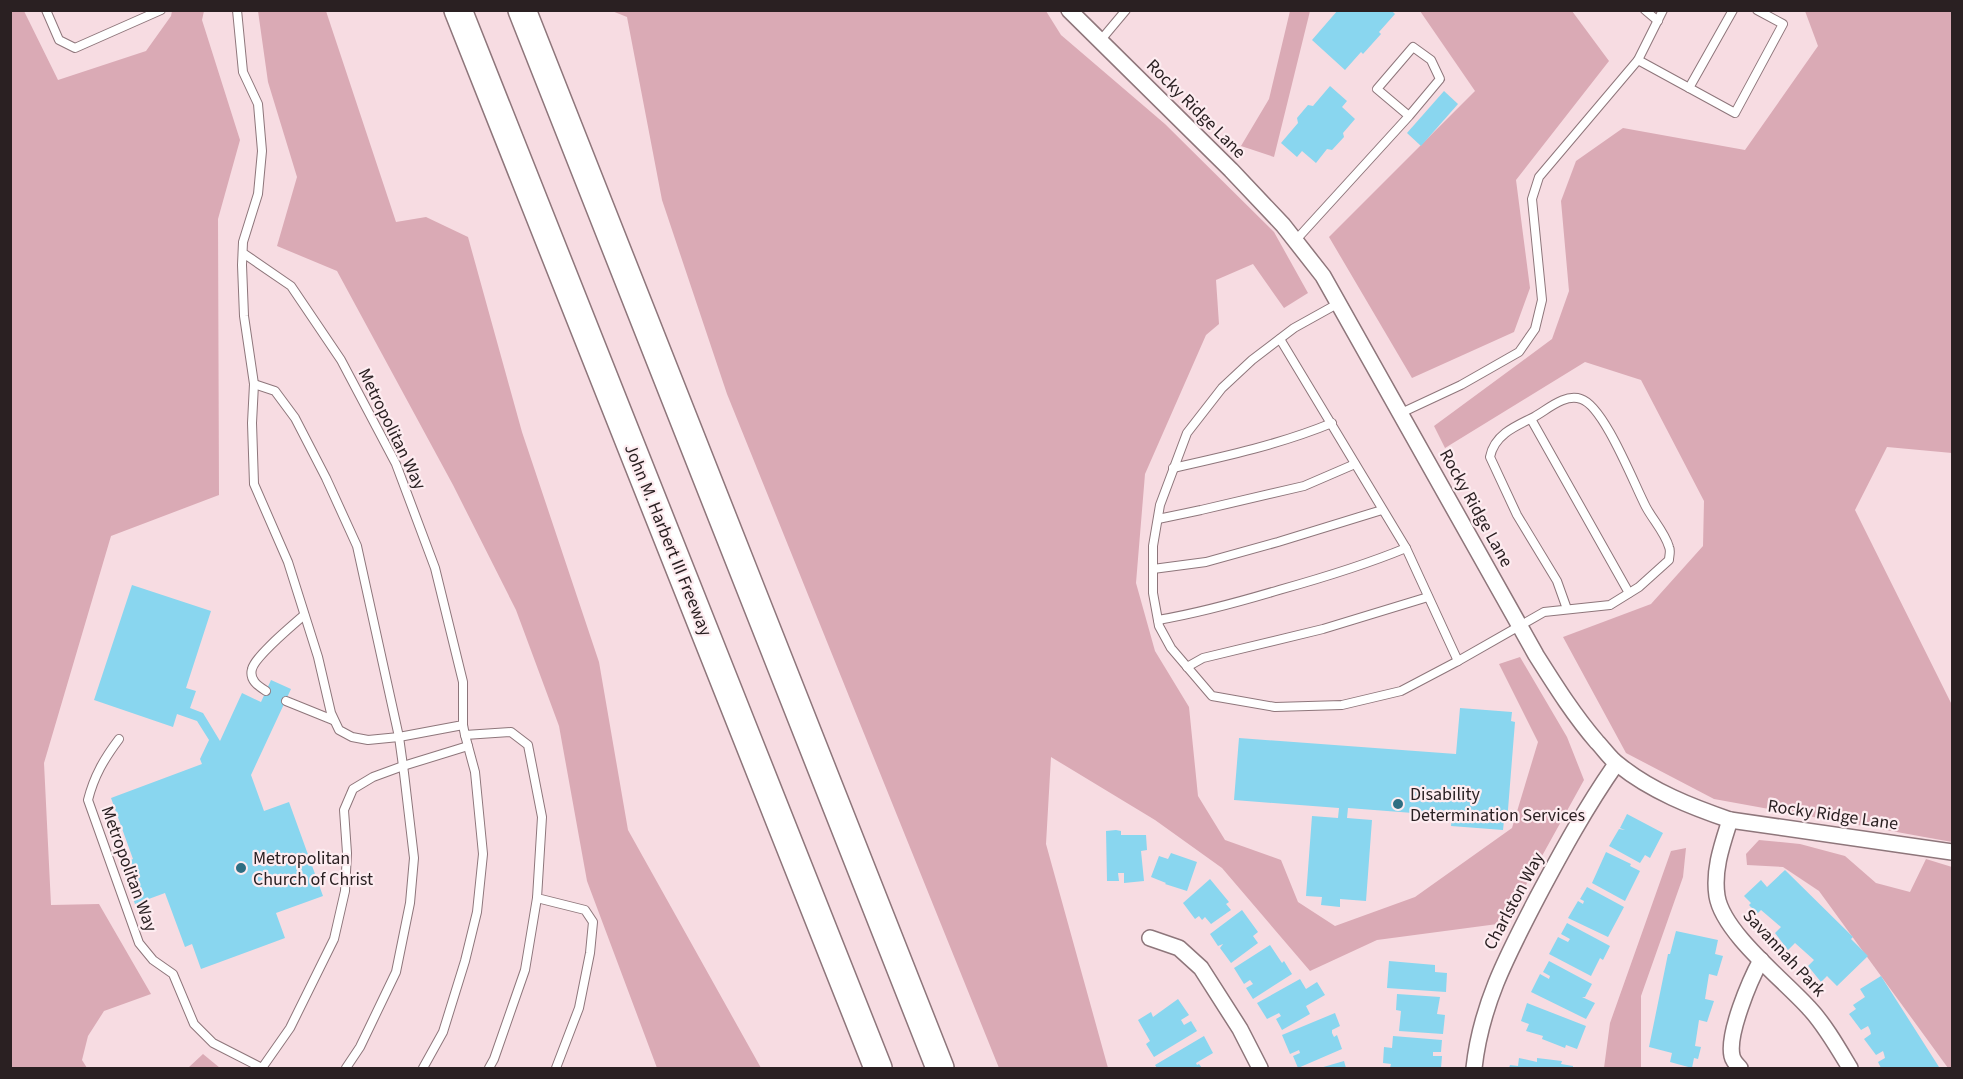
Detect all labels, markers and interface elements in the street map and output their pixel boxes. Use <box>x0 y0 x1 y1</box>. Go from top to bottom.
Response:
street label: Rocky Ridge Lane <box>1141 54 1251 164</box>
street label: Metropolitan Way <box>352 364 432 494</box>
street label: John M. Harbert III Freeway <box>618 440 718 640</box>
street label: Rocky Ridge Lane <box>1433 444 1519 572</box>
place label: Disability Determination Services <box>1410 782 1585 828</box>
street label: Rocky Ridge Lane <box>1766 793 1900 837</box>
marker: Disability Determination Services <box>1391 797 1405 811</box>
street label: Metropolitan Way <box>95 803 164 936</box>
place label: Metropolitan Church of Christ <box>253 846 373 892</box>
street label: Charlston Way <box>1478 847 1551 954</box>
marker: Metropolitan Church of Christ <box>234 861 248 875</box>
street label: Savannah Park <box>1737 904 1831 1002</box>

